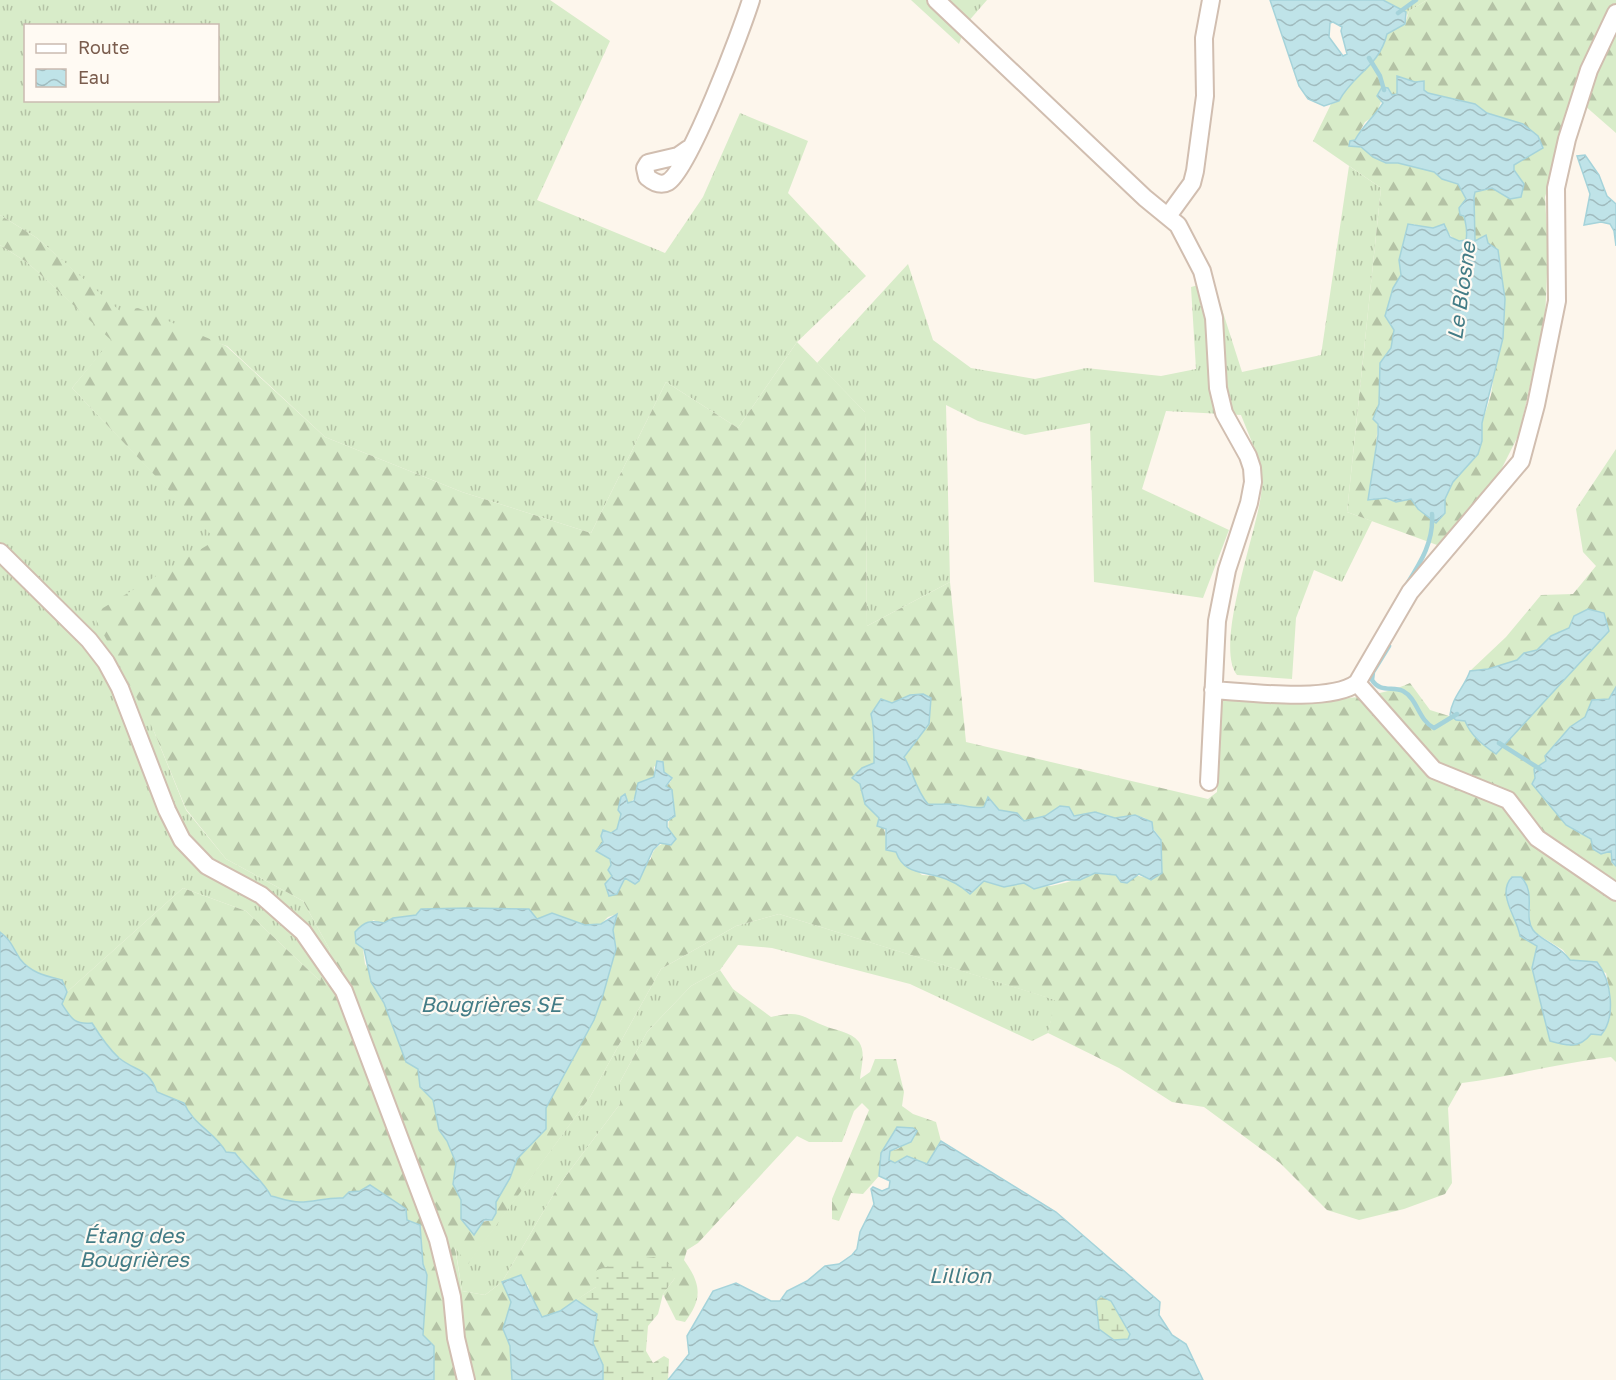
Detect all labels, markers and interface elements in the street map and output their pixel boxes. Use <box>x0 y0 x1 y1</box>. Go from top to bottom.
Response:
legend <box>24 24 219 102</box>
text: Route <box>78 36 129 58</box>
text: Eau <box>78 66 110 88</box>
water label: Le Blosne <box>1441 238 1481 341</box>
water label: Bougrières SE <box>420 991 565 1017</box>
water label: Étang des Bougrières <box>79 1222 190 1272</box>
water label: Lillion <box>929 1262 992 1288</box>

